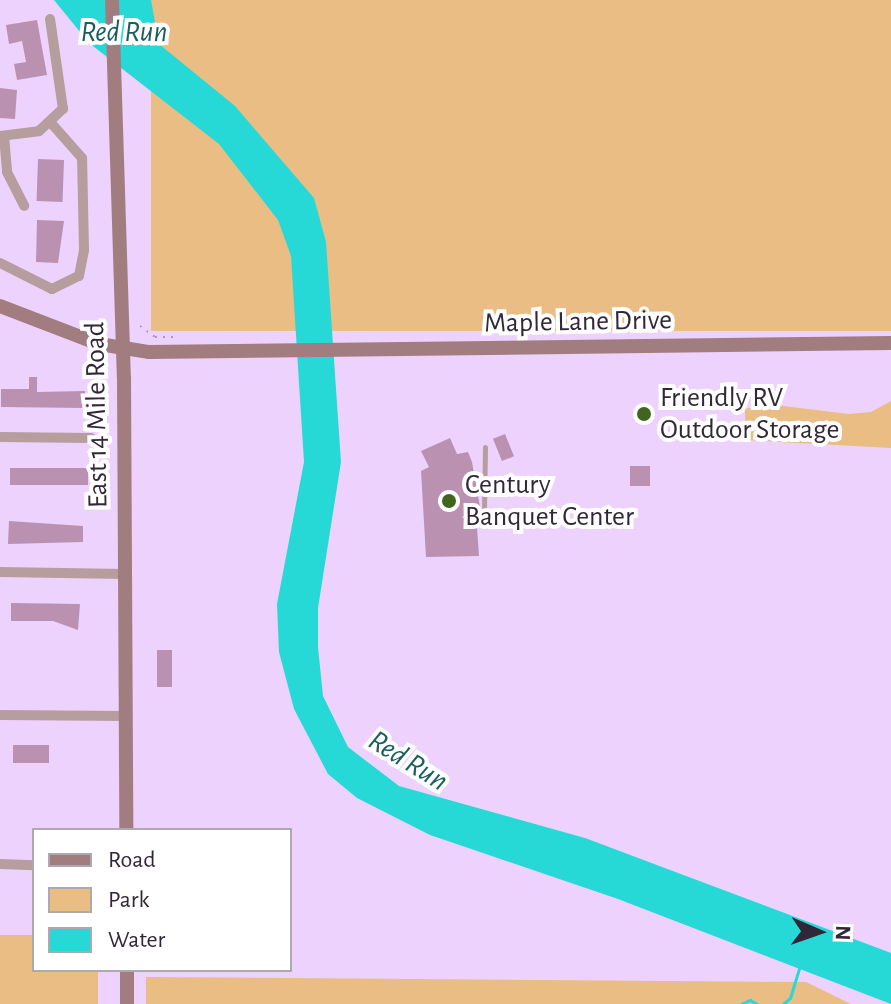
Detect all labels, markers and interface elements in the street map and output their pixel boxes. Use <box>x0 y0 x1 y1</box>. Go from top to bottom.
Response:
water label: Red Run <box>80 14 168 50</box>
street label: Maple Lane Drive <box>484 304 672 340</box>
street label: East 14 Mile Road <box>79 321 115 509</box>
place label: Friendly RV Outdoor Storage <box>660 381 839 447</box>
marker: Friendly RV Outdoor Storage <box>635 405 653 423</box>
place label: Century Banquet Center <box>465 468 634 534</box>
marker: Century Banquet Center <box>440 492 458 510</box>
water label: Red Run <box>361 723 455 799</box>
legend <box>32 828 292 972</box>
text: Road <box>108 848 156 872</box>
text: Park <box>108 888 149 912</box>
north arrow <box>779 892 859 972</box>
text: N <box>832 925 854 941</box>
text: Water <box>108 928 165 952</box>

